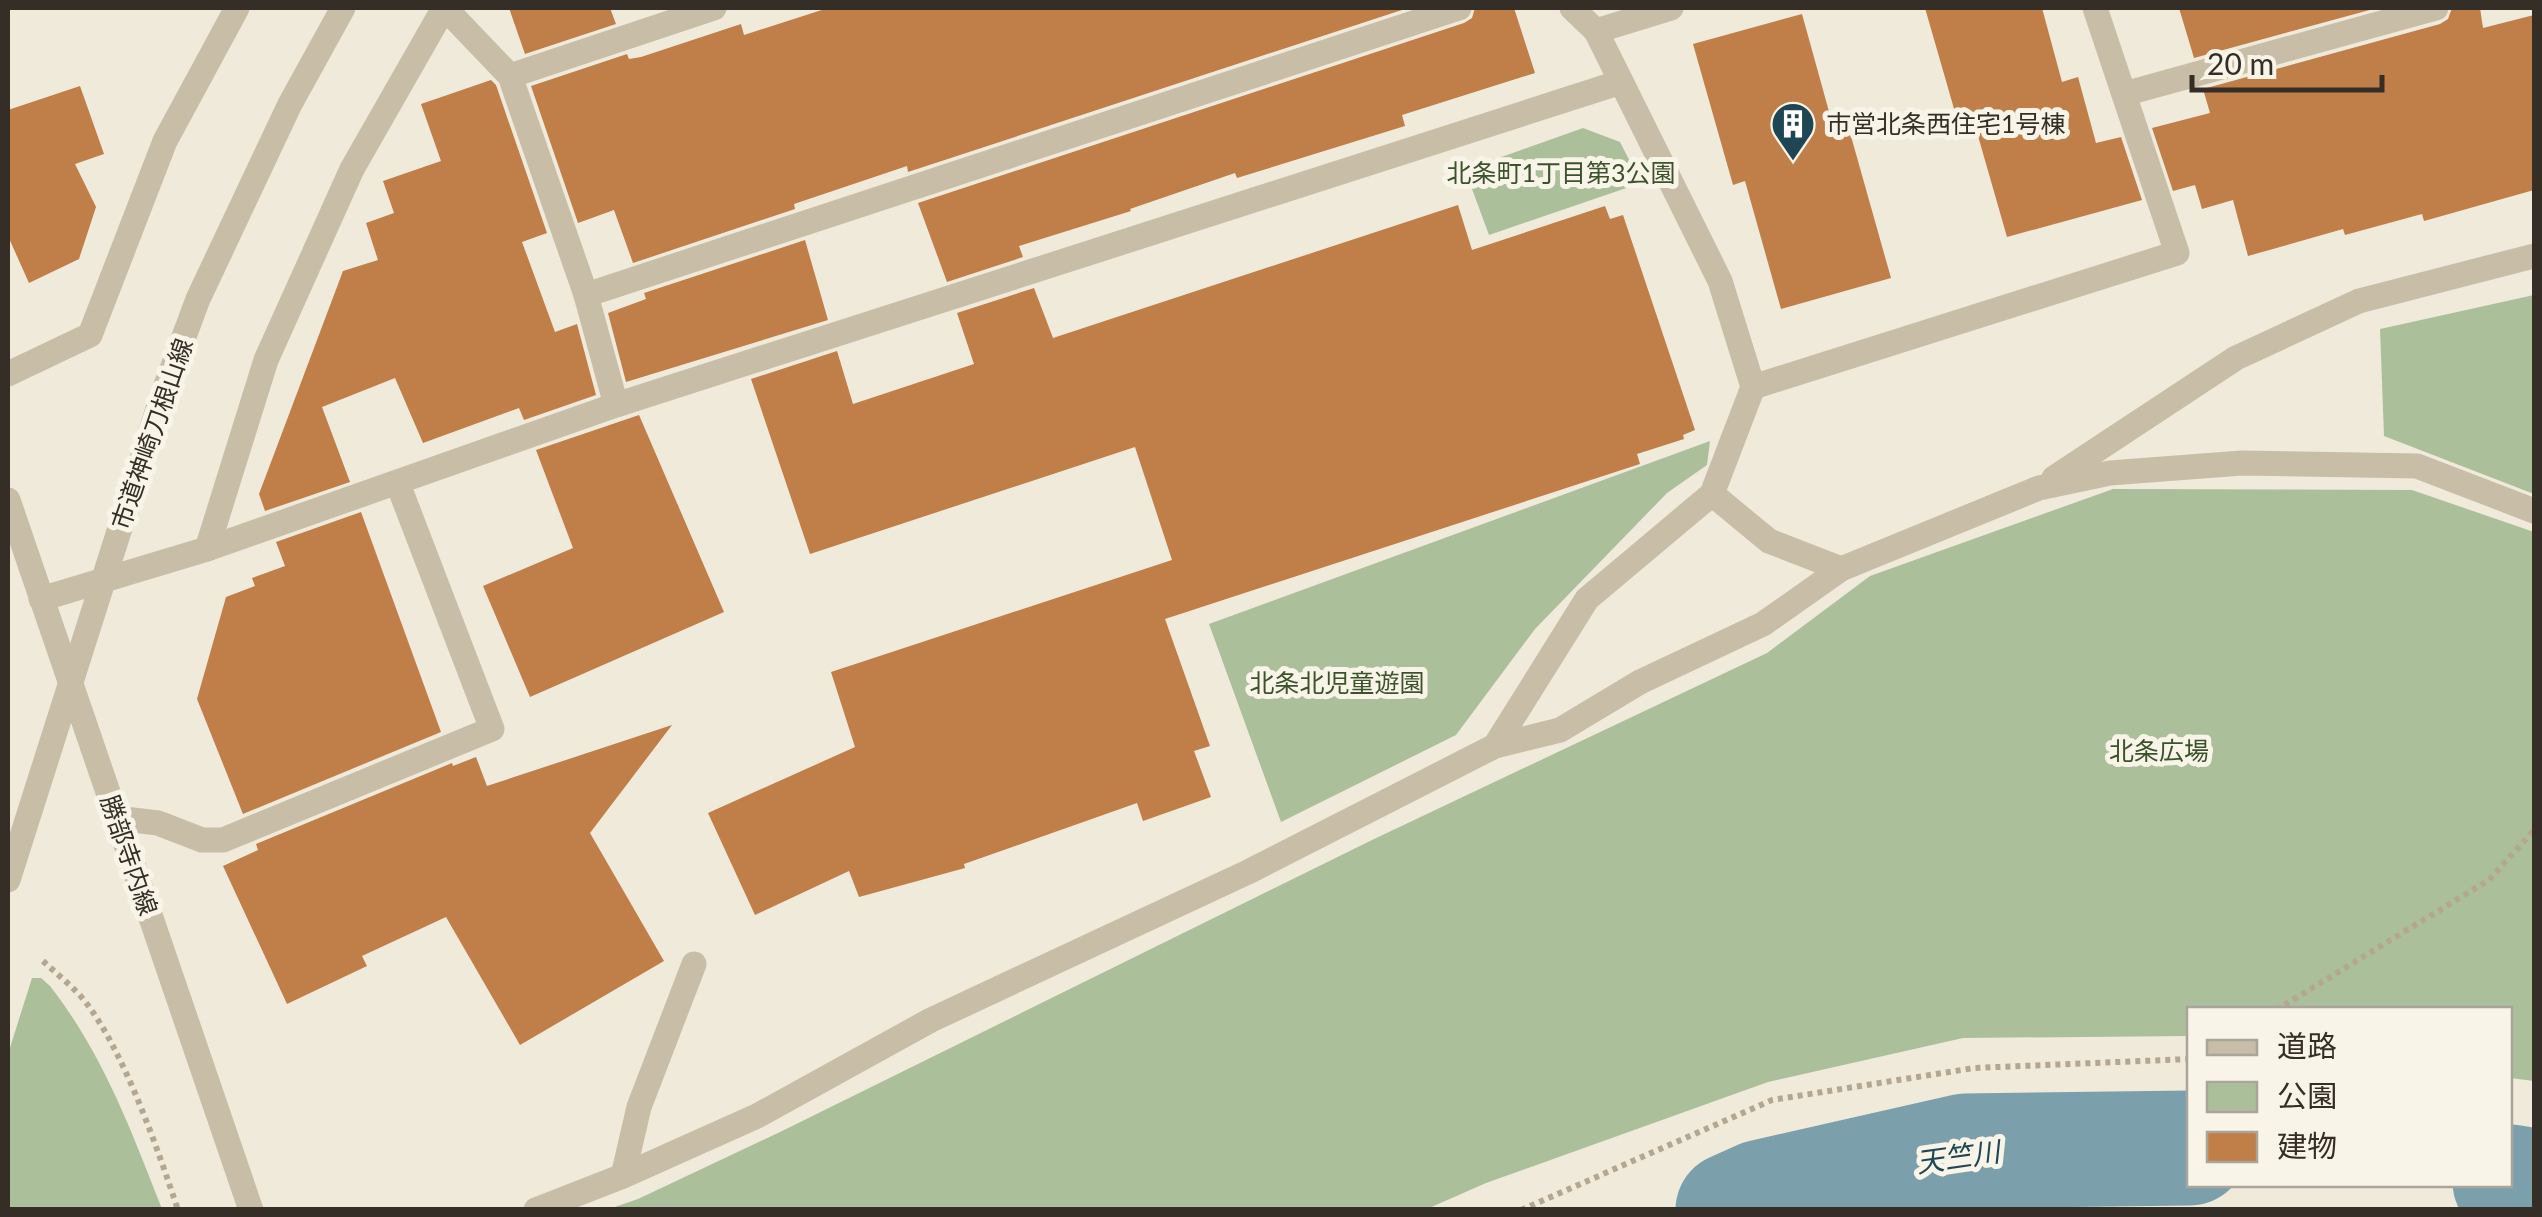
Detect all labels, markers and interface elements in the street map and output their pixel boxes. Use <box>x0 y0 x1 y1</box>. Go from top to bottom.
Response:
scale bar <box>2192 30 2382 92</box>
text: 20 m <box>2207 45 2274 81</box>
building icon: 市営北条西住宅1号棟 <box>1770 101 1816 162</box>
place label: 市営北条西住宅1号棟 <box>1826 108 2066 138</box>
park label: 北条町1丁目第3公園 <box>1446 157 1676 187</box>
street label: 市道神崎刀根山線 <box>104 334 198 533</box>
park label: 北条北児童遊園 <box>1249 667 1425 697</box>
park label: 北条広場 <box>2109 735 2209 765</box>
street label: 勝部寺内線 <box>95 791 164 919</box>
legend <box>2187 1007 2512 1187</box>
text: 道路 <box>2277 1027 2337 1063</box>
text: 公園 <box>2277 1077 2337 1113</box>
text: 建物 <box>2277 1127 2337 1163</box>
water label: 天竺川 <box>1914 1133 2005 1179</box>

